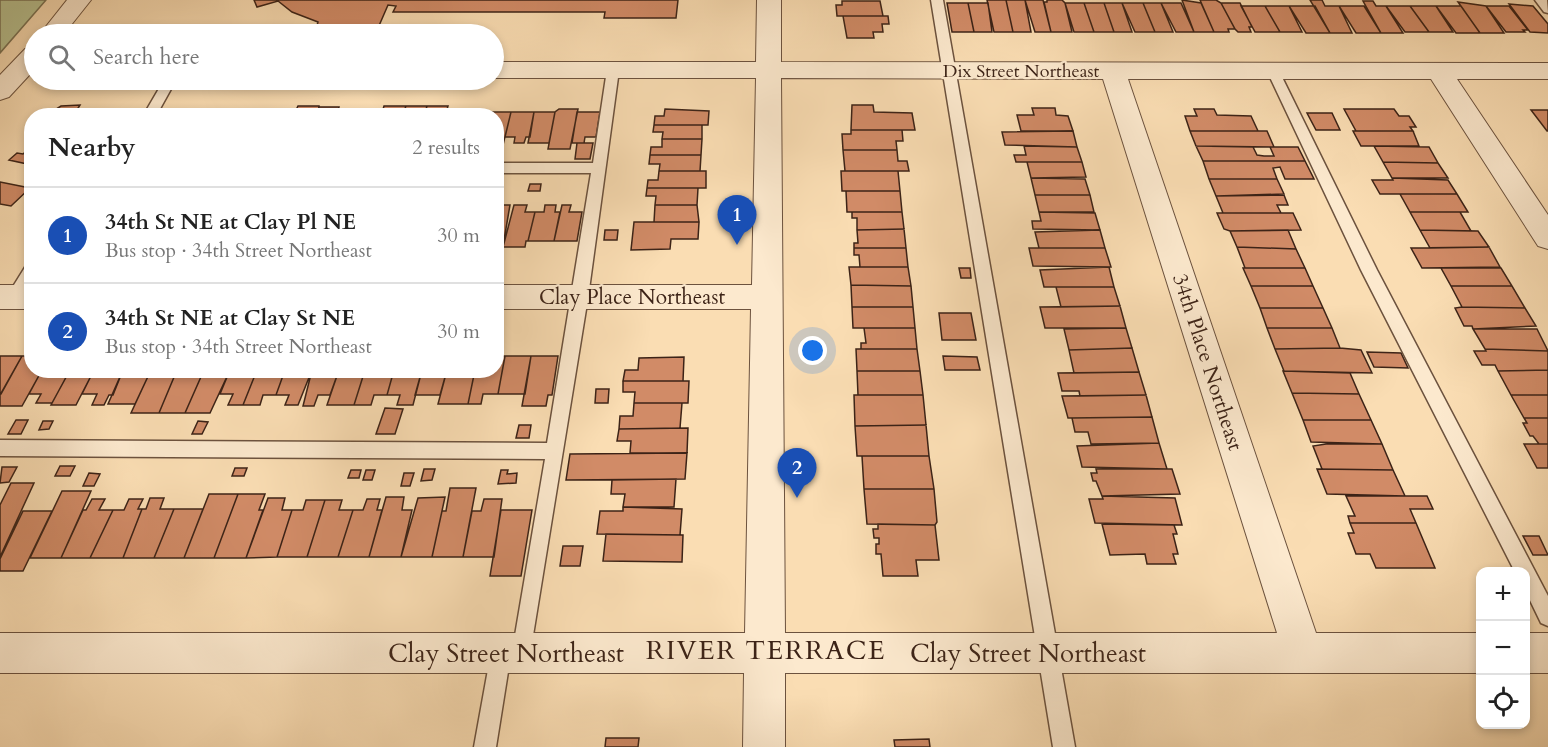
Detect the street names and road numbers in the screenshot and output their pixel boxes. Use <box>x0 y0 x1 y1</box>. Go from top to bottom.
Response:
street label: Dix Street Northeast <box>943 59 1100 84</box>
street label: 34th Place Northeast <box>1165 270 1250 455</box>
street label: Clay Place Northeast <box>539 283 725 312</box>
street label: Clay Street Northeast <box>388 636 624 671</box>
street label: Clay Street Northeast <box>910 636 1146 671</box>

